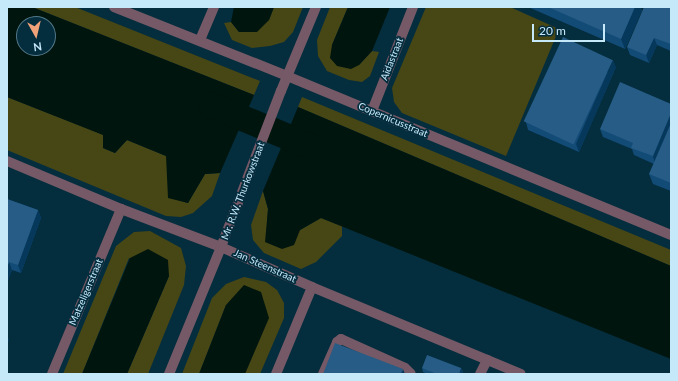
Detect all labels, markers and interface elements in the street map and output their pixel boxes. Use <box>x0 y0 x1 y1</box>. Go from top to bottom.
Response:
north arrow <box>16 16 56 56</box>
scale bar <box>534 16 607 42</box>
text: 20 m <box>539 23 566 38</box>
street label: Aidastraat <box>378 36 406 82</box>
text: N <box>33 40 43 54</box>
street label: Copernicusstraat <box>356 100 430 140</box>
street label: Mr. R.W. Thurkowstraat <box>219 140 267 242</box>
street label: Jan Steenstraat <box>232 247 298 285</box>
street label: Matzeligerstraat <box>67 257 105 327</box>

